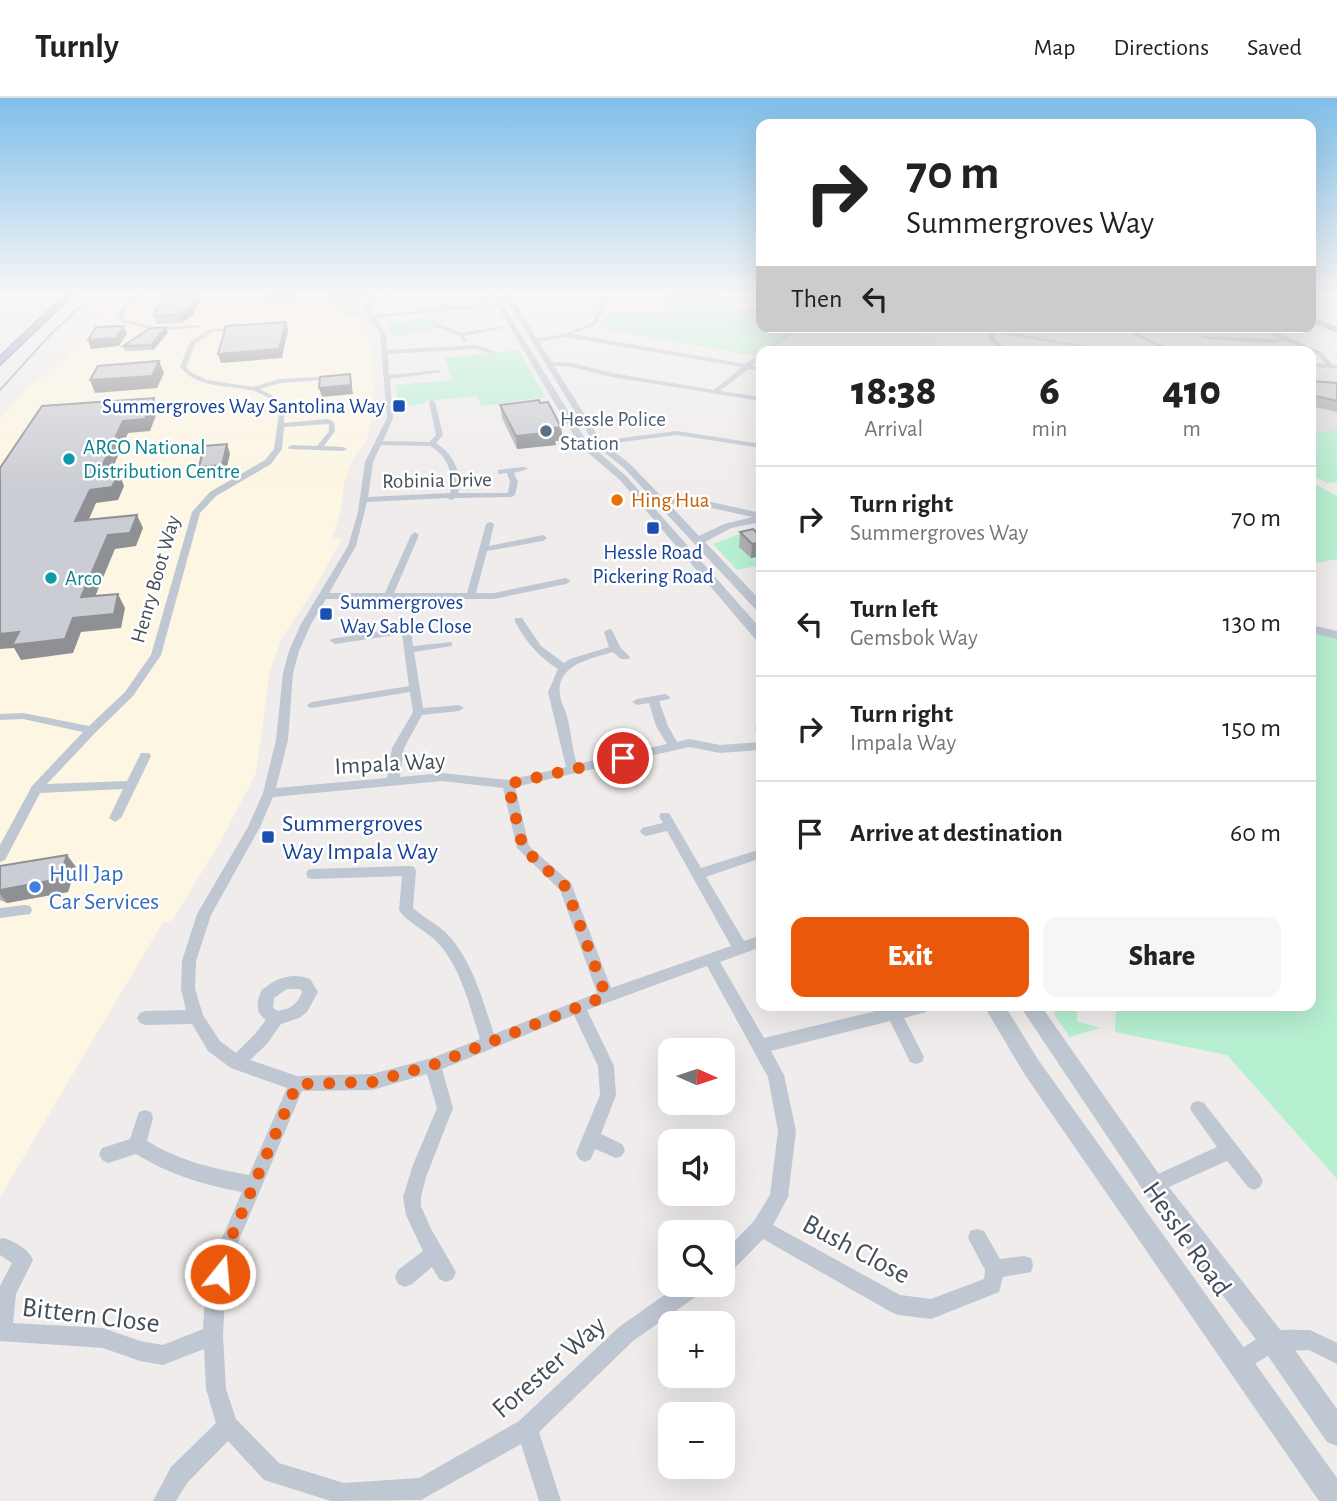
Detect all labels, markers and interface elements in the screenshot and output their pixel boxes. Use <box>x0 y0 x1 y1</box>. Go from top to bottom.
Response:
text: Turnly <box>35 31 119 64</box>
text: Map <box>1033 36 1075 60</box>
text: Directions <box>1113 36 1209 60</box>
text: Saved <box>1247 36 1302 60</box>
icon: right <box>791 147 882 238</box>
text: 70 m <box>906 149 1000 198</box>
text: Summergroves Way <box>906 207 1154 239</box>
icon: left <box>856 280 894 318</box>
text: Then <box>791 286 842 312</box>
text: 18:38 <box>851 370 937 412</box>
text: 6 <box>1039 370 1060 412</box>
text: 410 <box>1162 370 1221 412</box>
place label: Summergroves Way Santolina Way <box>102 396 385 417</box>
marker: Summergroves Way Santolina Way <box>391 398 407 414</box>
place label: Hessle Police Station <box>560 409 666 454</box>
text: Arrival <box>864 418 923 441</box>
text: min <box>1032 418 1067 441</box>
text: m <box>1182 418 1201 441</box>
marker: Hessle Police Station <box>538 423 554 439</box>
place label: ARCO National Distribution Centre <box>83 437 240 482</box>
marker: ARCO National Distribution Centre <box>61 451 77 467</box>
street label: Robinia Drive <box>382 469 492 492</box>
place label: Hing Hua <box>631 490 710 511</box>
text: Turn right <box>850 491 953 517</box>
marker: Hing Hua <box>609 492 625 508</box>
icon: right <box>791 500 829 538</box>
text: 70 m <box>1231 505 1281 531</box>
street label: Henry Boot Way <box>127 513 184 645</box>
marker: Hessle Road Pickering Road <box>645 520 661 536</box>
text: Summergroves Way <box>850 522 1028 545</box>
place label: Hessle Road Pickering Road <box>592 542 714 587</box>
place label: Arco <box>65 568 102 589</box>
marker: Arco <box>43 570 59 586</box>
place label: Summergroves Way Sable Close <box>340 592 472 637</box>
text: Turn left <box>850 596 938 622</box>
icon: left <box>791 605 829 643</box>
marker: Summergroves Way Sable Close <box>318 606 334 622</box>
text: 130 m <box>1223 610 1281 636</box>
text: Gemsbok Way <box>850 627 978 650</box>
text: Turn right <box>850 701 953 727</box>
icon: right <box>791 710 829 748</box>
text: 150 m <box>1222 715 1281 741</box>
pin <box>593 728 653 788</box>
text: Impala Way <box>850 732 956 755</box>
icon: arrive <box>604 739 642 777</box>
street label: Impala Way <box>334 749 446 779</box>
place label: Summergroves Way Impala Way <box>282 812 438 864</box>
icon: arrive <box>791 815 829 853</box>
text: Arrive at destination <box>850 820 1063 846</box>
text: 60 m <box>1230 820 1281 846</box>
marker: Summergroves Way Impala Way <box>260 829 276 845</box>
place label: Hull Jap Car Services <box>49 862 159 914</box>
marker: Hull Jap Car Services <box>27 879 43 895</box>
button: Exit <box>791 917 1029 997</box>
button: Share <box>1043 917 1281 997</box>
north arrow <box>658 1038 735 1115</box>
map controls <box>658 1038 735 1479</box>
button: sound <box>658 1129 735 1206</box>
street label: Hessle Road <box>1137 1177 1236 1301</box>
street label: Bush Close <box>798 1210 914 1290</box>
button: search <box>658 1220 735 1297</box>
position arrow <box>183 1237 257 1311</box>
street label: Bittern Close <box>20 1294 161 1338</box>
street label: Forester Way <box>487 1311 611 1424</box>
button: + <box>658 1311 735 1388</box>
button: − <box>658 1402 735 1479</box>

